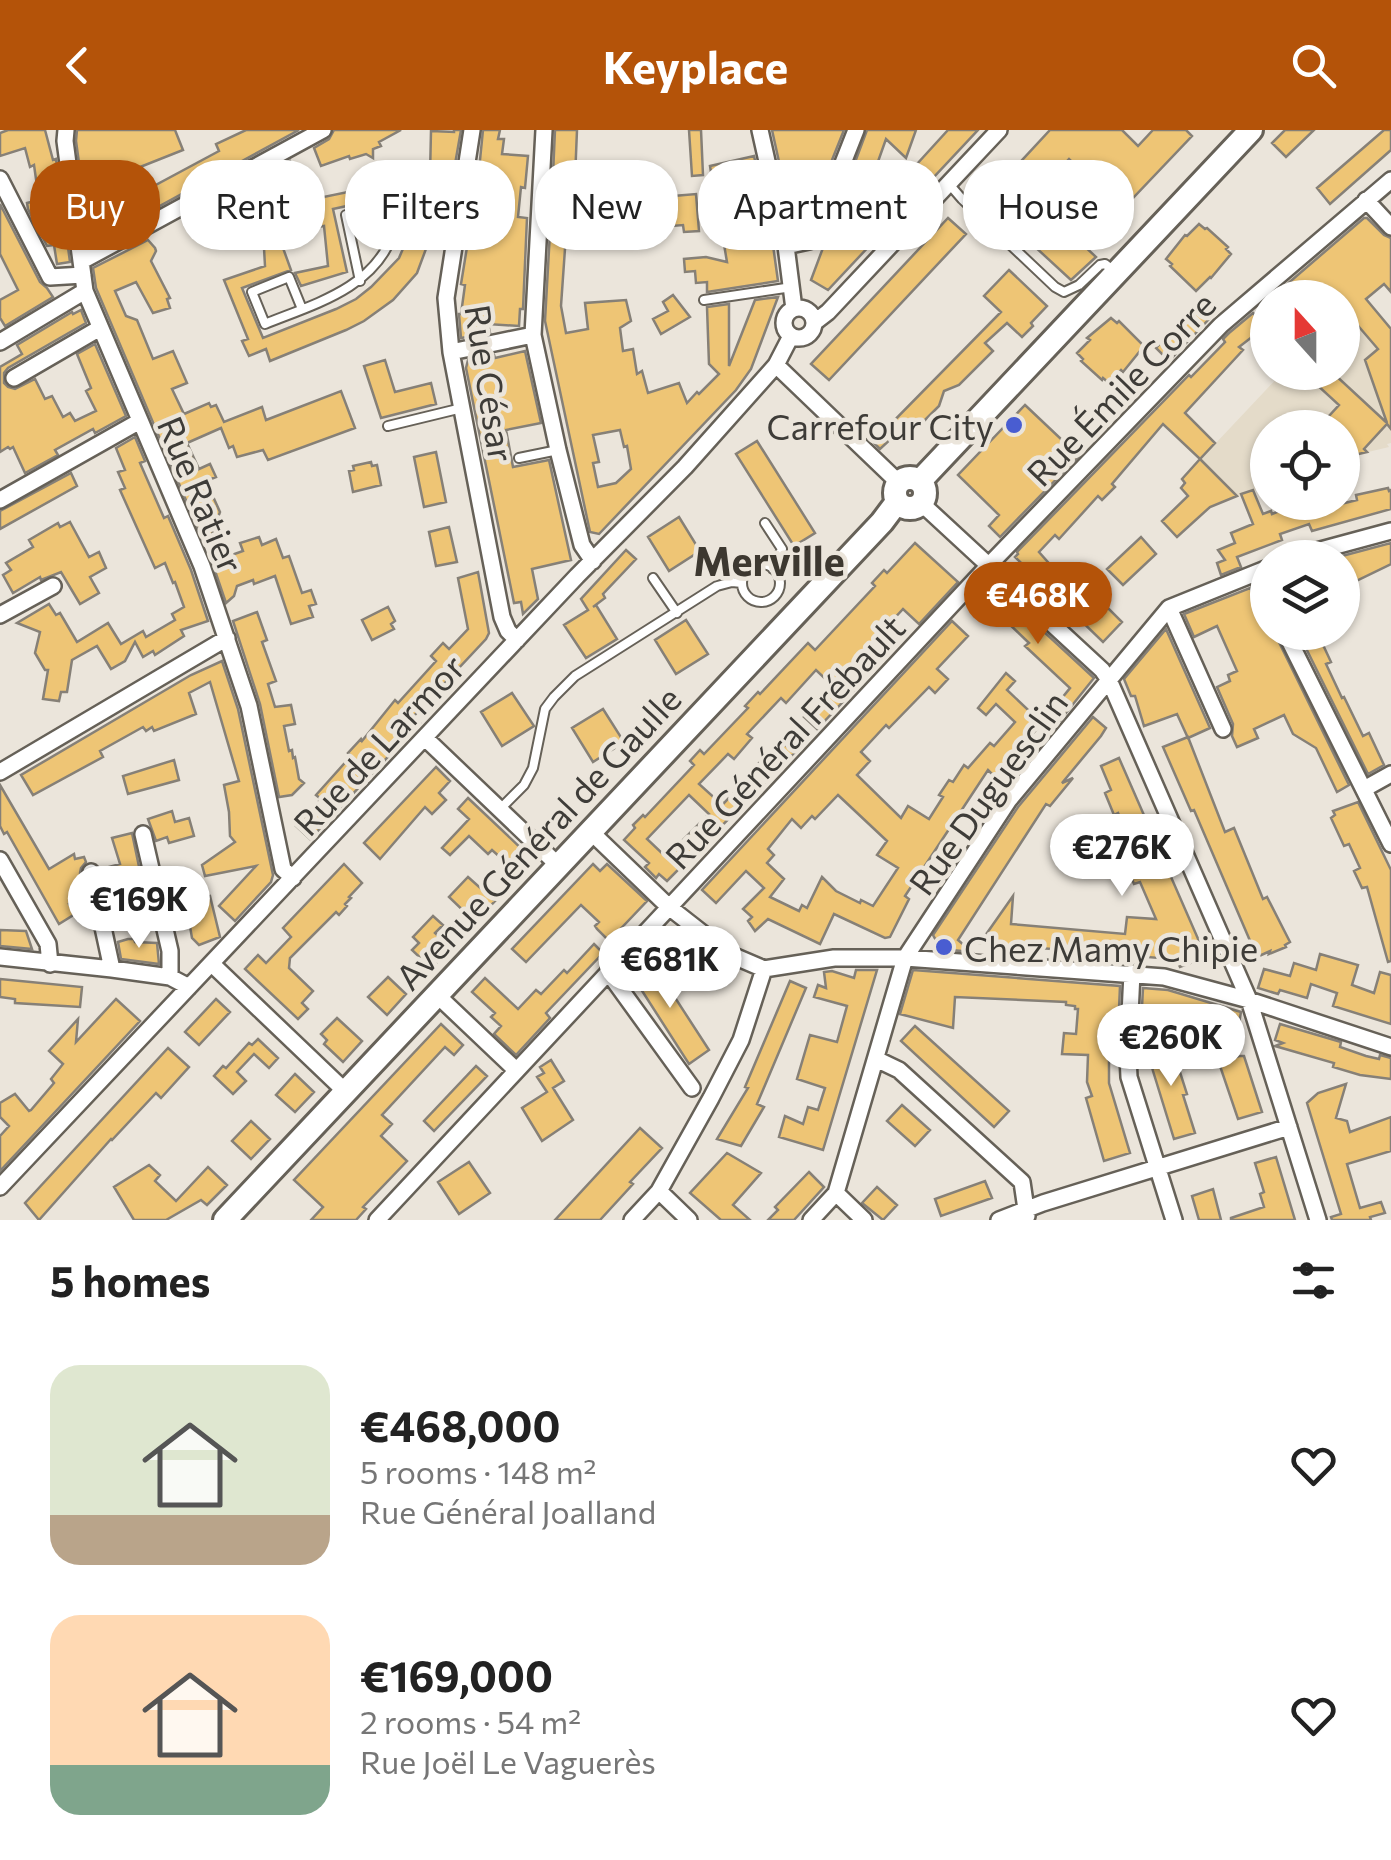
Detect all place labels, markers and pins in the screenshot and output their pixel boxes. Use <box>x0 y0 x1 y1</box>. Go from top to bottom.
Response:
place label: Carrefour City <box>767 404 994 447</box>
marker: Carrefour City <box>1003 414 1025 436</box>
pin: €468K <box>968 562 1108 647</box>
pin: €276K <box>1052 814 1192 899</box>
pin: €169K <box>69 866 209 951</box>
pin: €681K <box>600 926 740 1011</box>
place label: Chez Mamy Chipie <box>964 926 1258 969</box>
marker: Chez Mamy Chipie <box>933 936 955 958</box>
pin: €260K <box>1101 1004 1241 1089</box>

